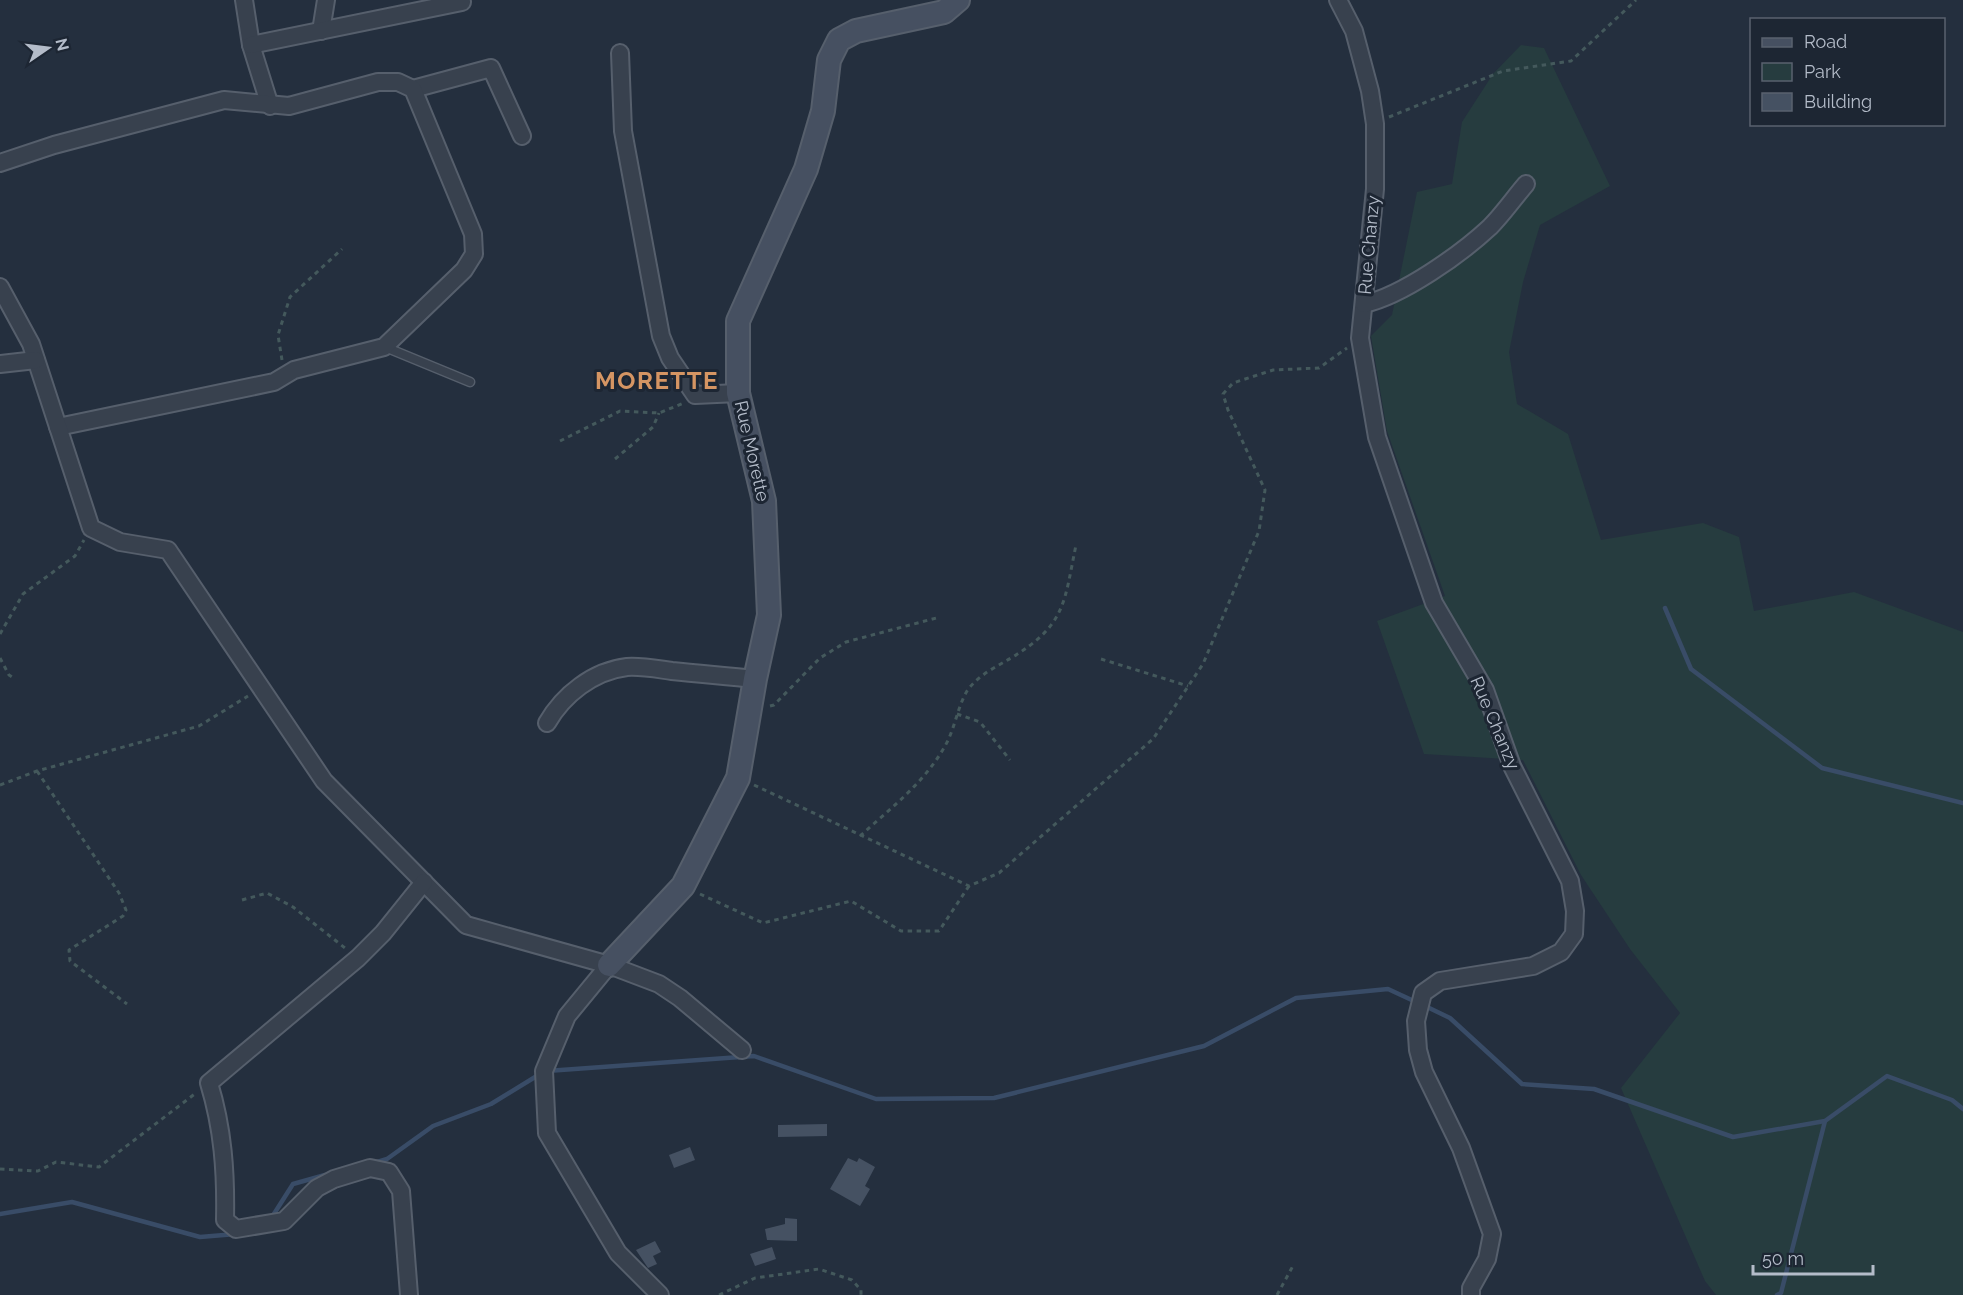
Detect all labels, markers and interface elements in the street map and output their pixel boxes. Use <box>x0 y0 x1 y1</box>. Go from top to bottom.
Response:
north arrow <box>18 18 78 78</box>
legend <box>1750 18 1945 126</box>
text: Road <box>1804 31 1847 52</box>
text: N <box>51 36 73 53</box>
text: Park <box>1804 61 1841 82</box>
text: Building <box>1804 91 1872 112</box>
street label: Rue Chanzy <box>1354 194 1383 295</box>
district label: MORETTE <box>595 366 719 395</box>
street label: Rue Morette <box>731 398 774 504</box>
street label: Rue Chanzy <box>1466 673 1525 773</box>
scale bar <box>1753 1238 1873 1276</box>
text: 50 m <box>1762 1248 1804 1269</box>

